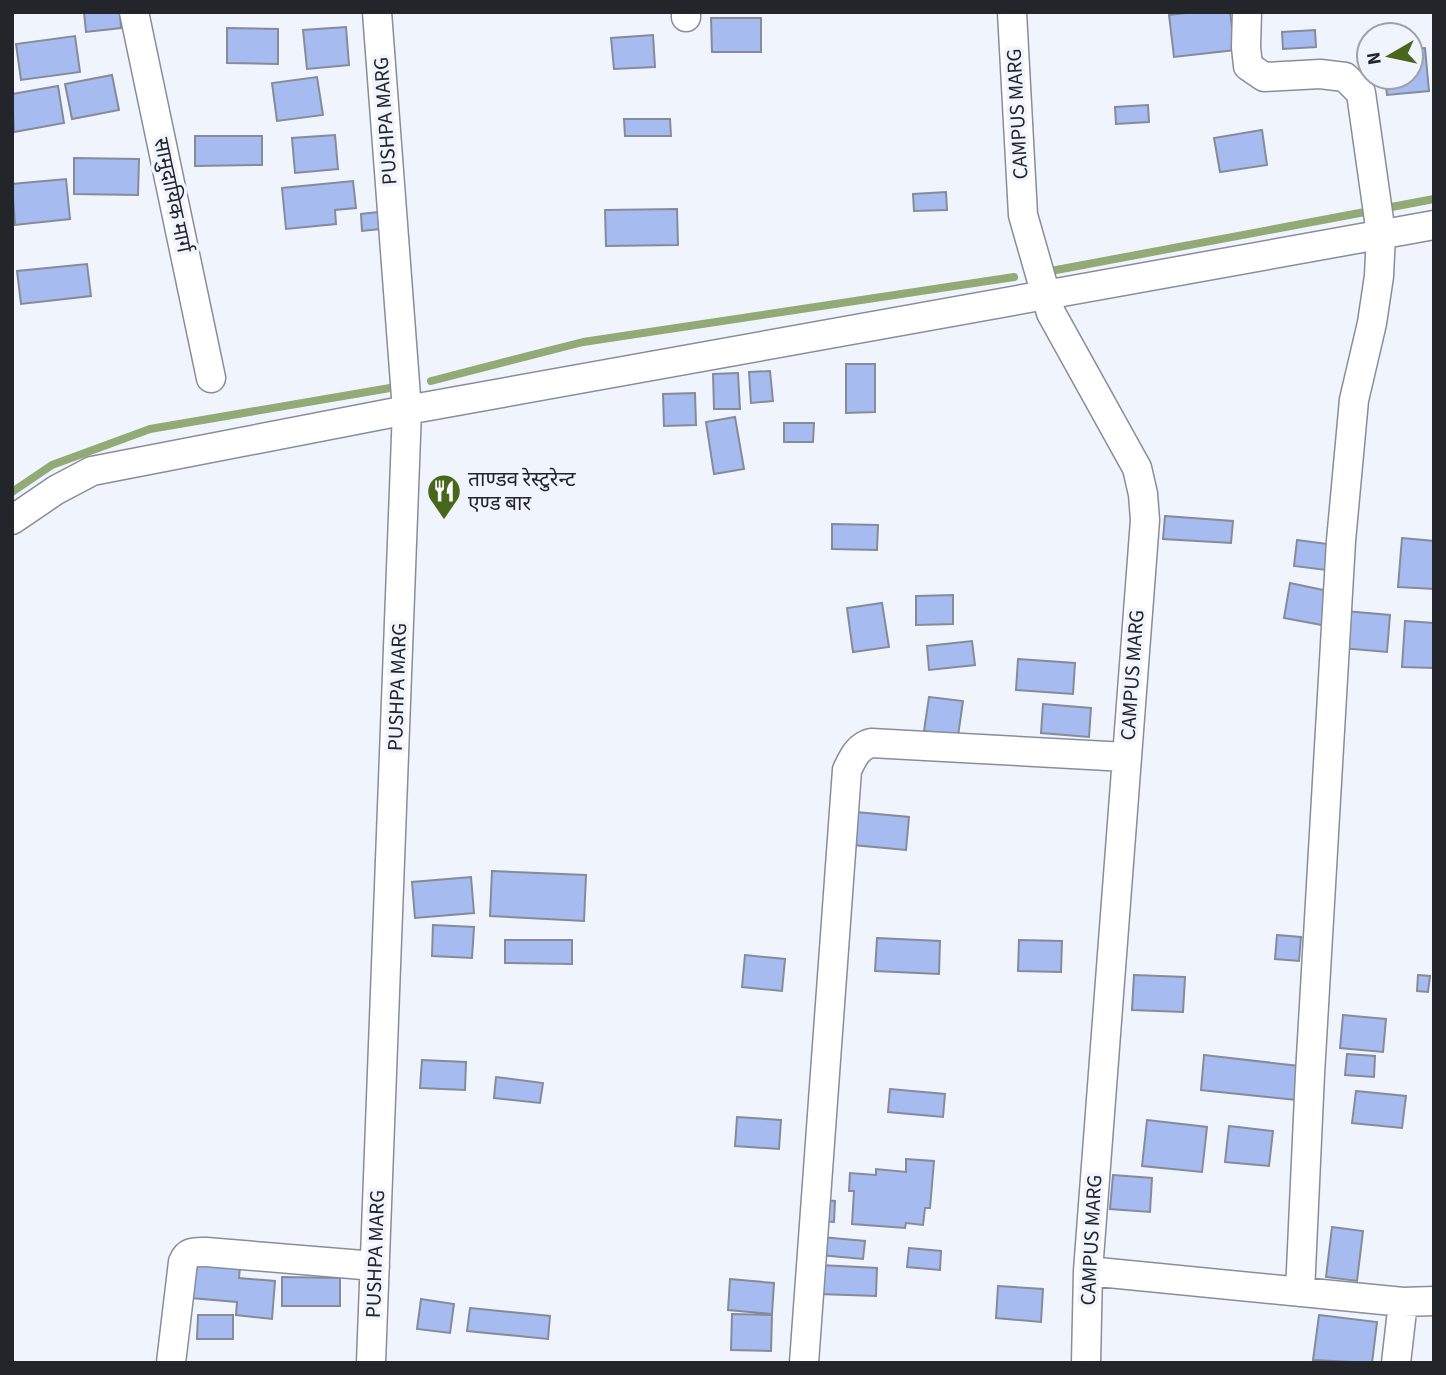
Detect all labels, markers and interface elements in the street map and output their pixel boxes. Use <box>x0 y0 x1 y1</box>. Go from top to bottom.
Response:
north arrow <box>1355 21 1425 91</box>
street label: CAMPUS MARG <box>999 48 1035 180</box>
text: N <box>1360 50 1389 67</box>
street label: PUSHPA MARG <box>366 56 404 186</box>
street label: सामुदायिक मार्ग <box>146 135 200 256</box>
place label: ताण्डव रेस्टुरेन्ट एण्ड बार <box>468 464 576 518</box>
restaurant icon: ताण्डव रेस्टुरेन्ट एण्ड बार <box>425 472 463 521</box>
street label: CAMPUS MARG <box>1112 609 1152 741</box>
street label: PUSHPA MARG <box>380 622 414 752</box>
street label: CAMPUS MARG <box>1073 1174 1109 1306</box>
street label: PUSHPA MARG <box>358 1189 392 1319</box>

